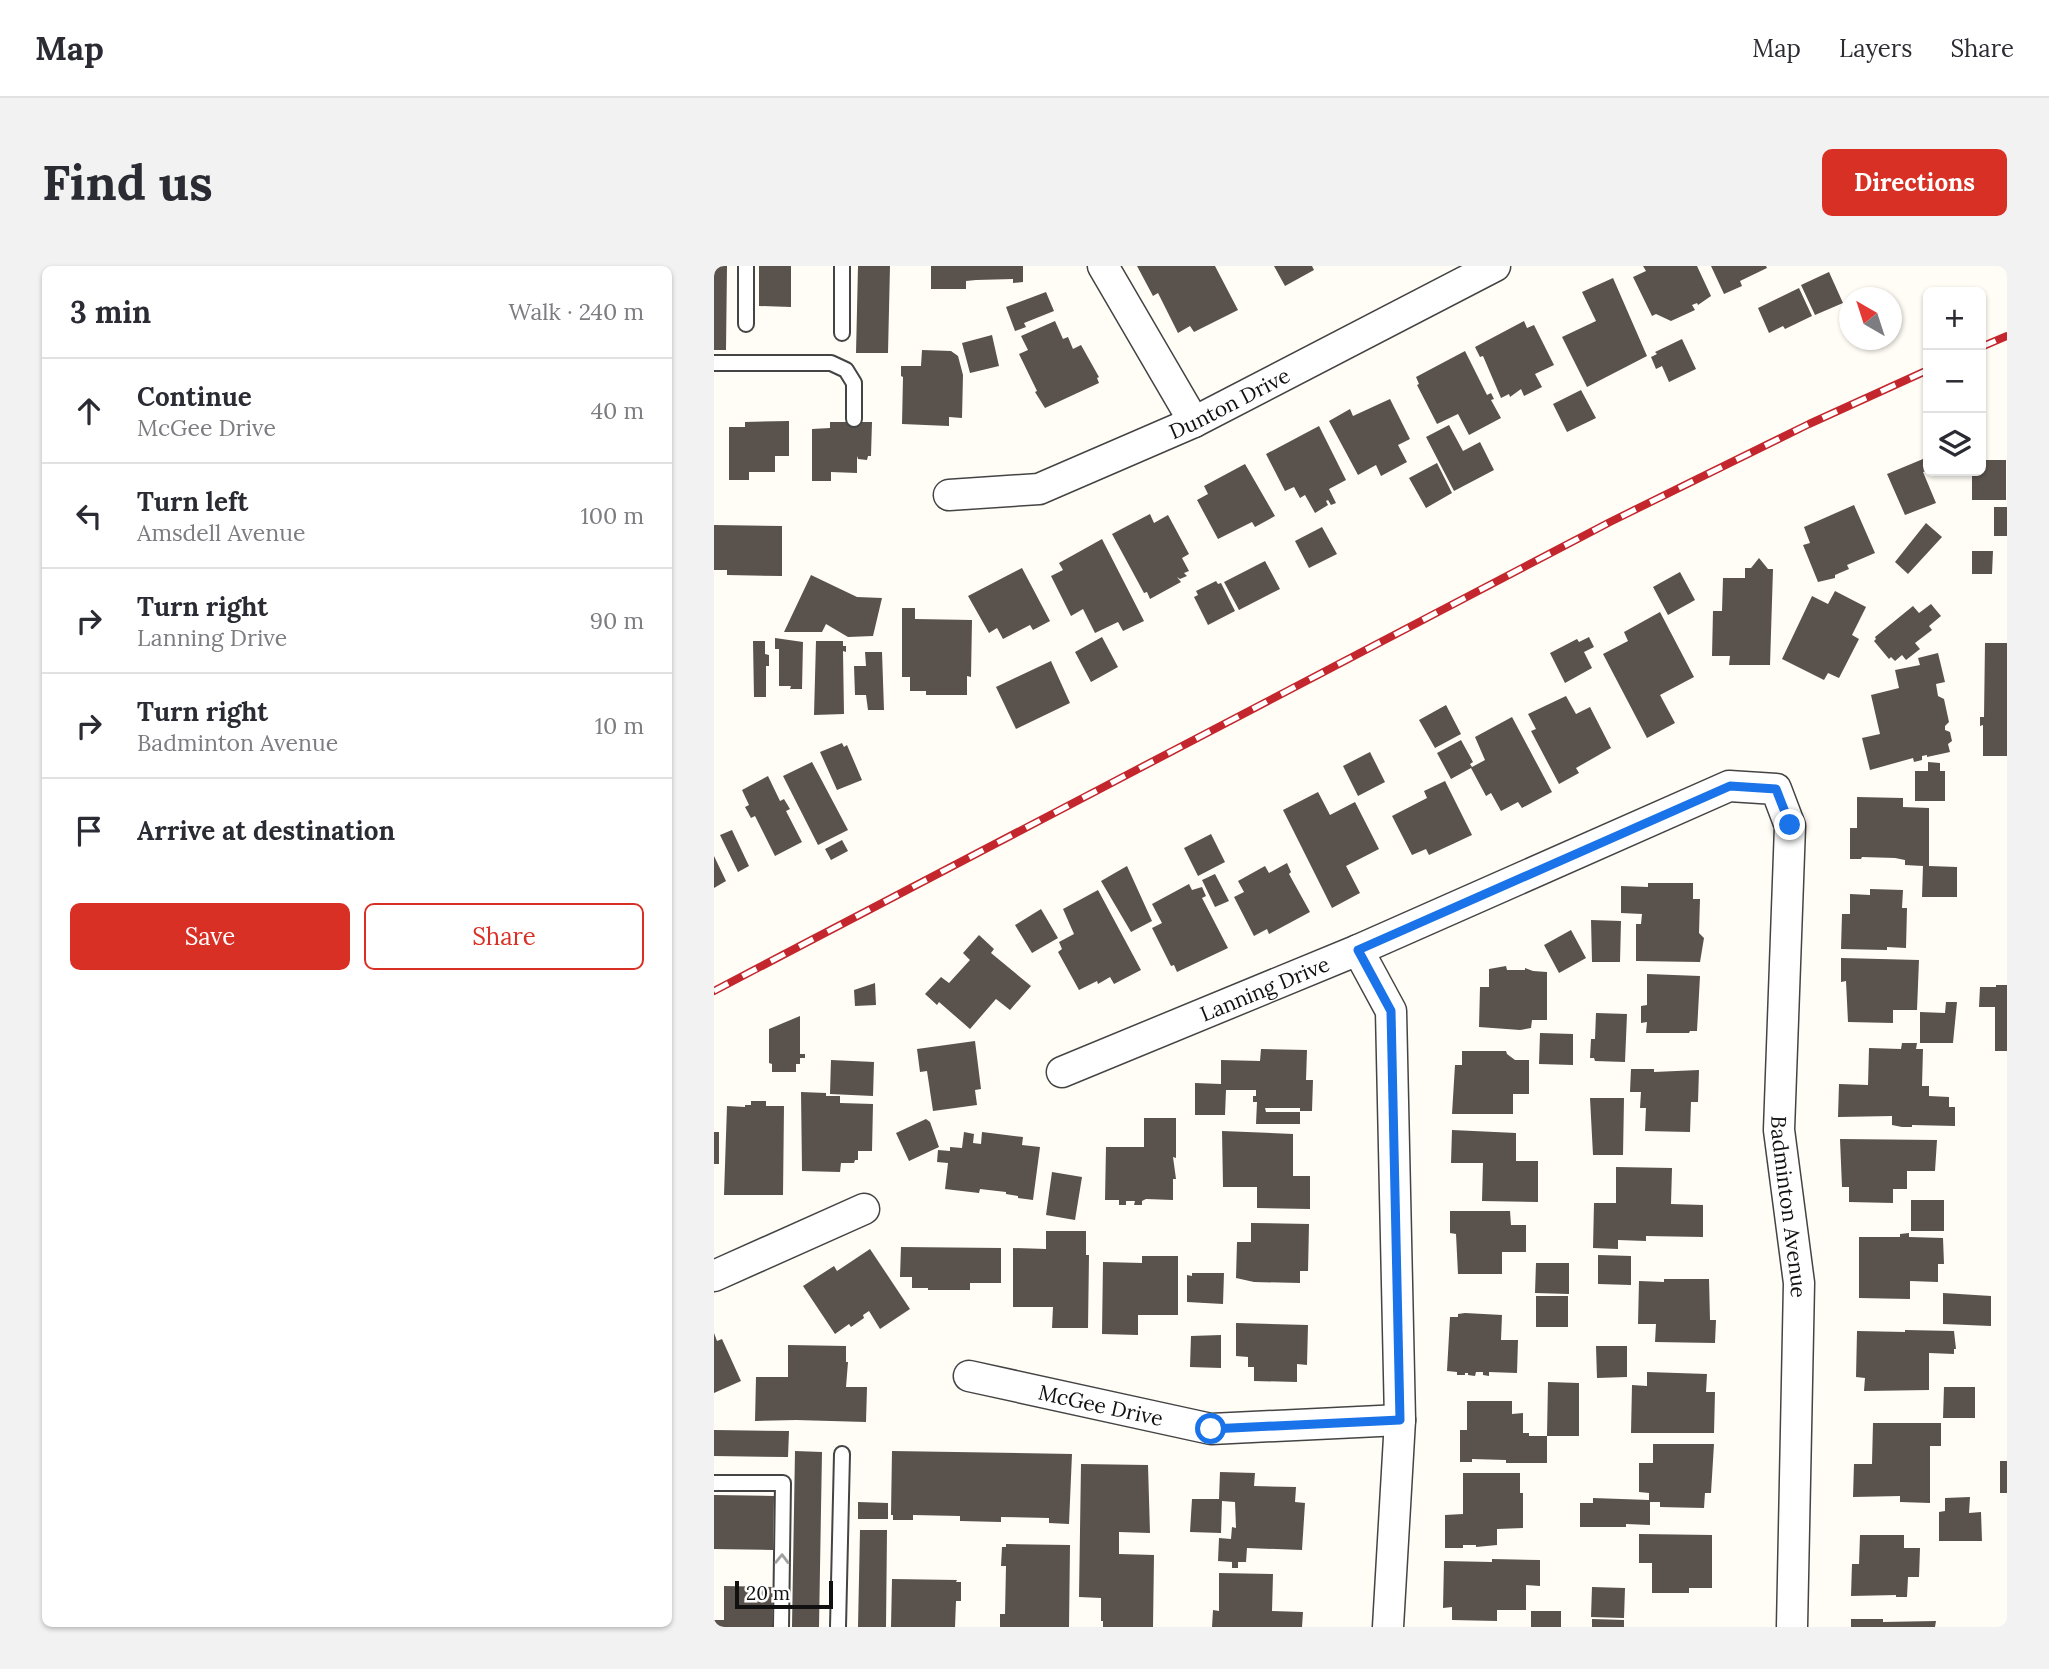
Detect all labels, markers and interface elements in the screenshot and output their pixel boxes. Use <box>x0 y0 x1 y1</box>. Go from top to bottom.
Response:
text: Map <box>35 27 104 69</box>
text: Map <box>1752 33 1801 64</box>
text: Layers <box>1839 33 1912 64</box>
text: Share <box>1950 33 2014 64</box>
button: Directions <box>1822 149 2007 216</box>
text: Find us <box>42 151 213 213</box>
north arrow <box>1839 287 1902 350</box>
map controls <box>1923 287 1986 476</box>
button: + <box>1923 287 1986 350</box>
text: 3 min <box>70 293 151 331</box>
text: Walk · 240 m <box>508 297 644 326</box>
button: − <box>1923 350 1986 413</box>
street label: Dunton Drive <box>1165 361 1294 445</box>
text: Continue <box>137 380 252 413</box>
icon: ahead <box>70 392 108 430</box>
text: 40 m <box>591 396 644 425</box>
text: McGee Drive <box>137 413 276 442</box>
button: layers <box>1923 413 1986 476</box>
text: Turn left <box>137 485 248 518</box>
icon: left <box>70 497 108 535</box>
text: 100 m <box>580 501 644 530</box>
text: Amsdell Avenue <box>137 518 305 547</box>
text: Turn right <box>137 590 268 623</box>
icon: right <box>70 602 108 640</box>
text: 90 m <box>590 606 644 635</box>
text: Lanning Drive <box>137 623 287 652</box>
text: Turn right <box>137 695 268 728</box>
icon: right <box>70 707 108 745</box>
text: 10 m <box>595 711 644 740</box>
text: Badminton Avenue <box>137 728 338 757</box>
route end <box>1774 809 1805 840</box>
icon: arrive <box>70 812 108 850</box>
text: Arrive at destination <box>137 814 395 847</box>
button: Save <box>70 903 350 970</box>
button: Share <box>364 903 644 970</box>
street label: Lanning Drive <box>1196 950 1333 1027</box>
street label: Badminton Avenue <box>1765 1115 1813 1298</box>
street label: McGee Drive <box>1036 1378 1166 1432</box>
route start <box>1195 1413 1226 1444</box>
one-way arrow <box>774 1553 790 1564</box>
scale bar <box>735 1578 833 1610</box>
text: 20 m <box>746 1581 790 1605</box>

